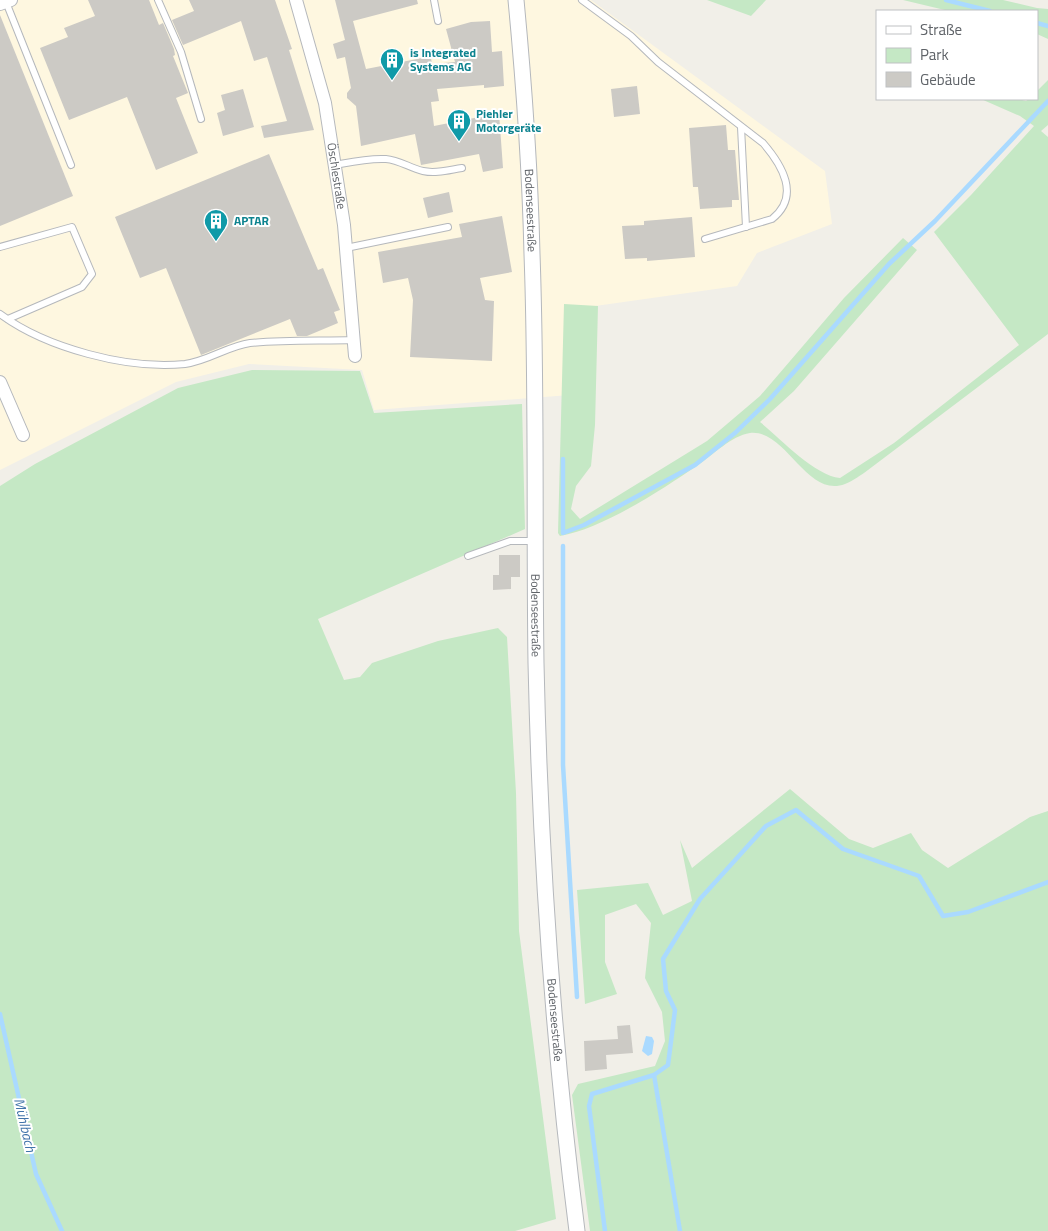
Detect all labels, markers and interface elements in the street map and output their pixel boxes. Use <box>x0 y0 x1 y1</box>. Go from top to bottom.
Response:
legend <box>876 10 1038 100</box>
text: Straße <box>920 18 962 41</box>
place label: is Integrated Systems AG <box>410 43 476 76</box>
text: Park <box>920 43 949 66</box>
building icon: is Integrated Systems AG <box>379 47 405 81</box>
text: Gebäude <box>920 68 976 91</box>
place label: Piehler Motorgeräte <box>476 104 541 137</box>
building icon: Piehler Motorgeräte <box>446 108 472 142</box>
street label: Öschlestraße <box>322 141 351 211</box>
street label: Bodenseestraße <box>520 168 542 252</box>
building icon: APTAR <box>203 208 229 242</box>
place label: APTAR <box>234 211 269 230</box>
street label: Bodenseestraße <box>526 574 546 657</box>
street label: Bodenseestraße <box>542 978 568 1062</box>
water label: Mühlbach <box>9 1096 42 1155</box>

